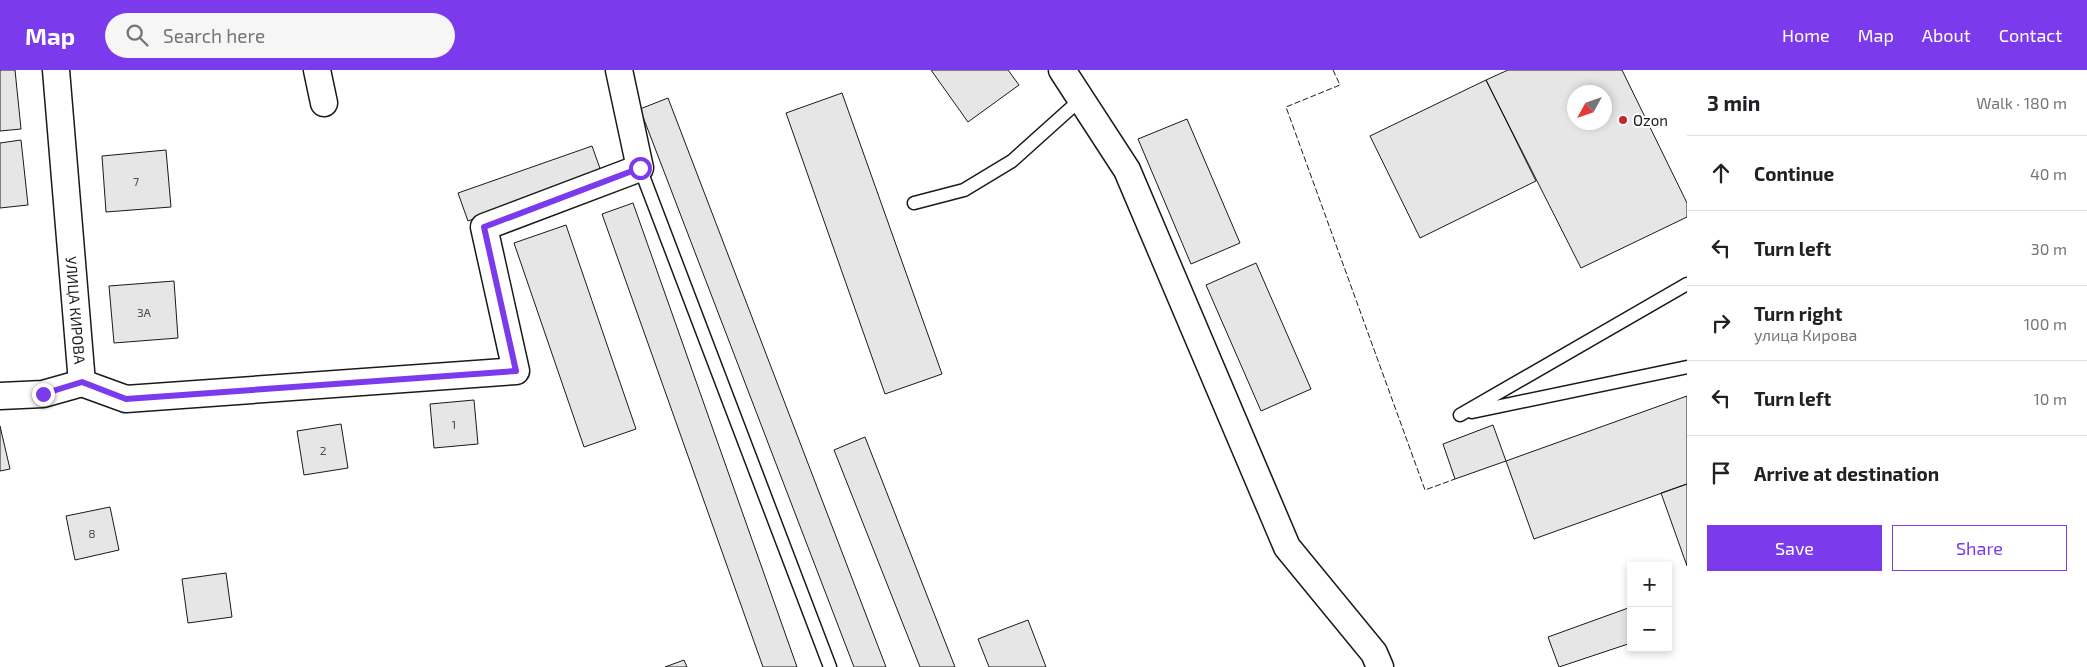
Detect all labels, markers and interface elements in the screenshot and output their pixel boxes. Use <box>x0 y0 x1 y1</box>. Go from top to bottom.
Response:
search box <box>105 13 455 58</box>
text: Map <box>25 21 75 50</box>
icon: search <box>123 21 151 49</box>
text: Search here <box>163 24 265 47</box>
text: Home <box>1782 24 1830 46</box>
text: Map <box>1858 24 1894 46</box>
text: About <box>1922 24 1971 46</box>
text: Contact <box>1999 24 2062 46</box>
north arrow <box>1567 85 1612 130</box>
text: 3 min <box>1707 90 1760 115</box>
text: Walk · 180 m <box>1976 93 2067 112</box>
place label: Ozon <box>1633 111 1668 129</box>
marker: Ozon <box>1617 114 1629 126</box>
route start <box>629 157 652 180</box>
icon: ahead <box>1707 159 1735 187</box>
text: Continue <box>1754 162 1834 185</box>
text: 40 m <box>2030 164 2067 183</box>
house number: 7 <box>133 174 139 188</box>
icon: left <box>1707 234 1735 262</box>
text: Turn left <box>1754 237 1831 260</box>
text: 30 m <box>2031 239 2067 258</box>
street label: УЛИЦА КИРОВА <box>63 256 89 365</box>
text: Turn right <box>1754 302 1842 325</box>
house number: 3А <box>137 305 152 319</box>
icon: right <box>1707 309 1735 337</box>
text: 100 m <box>2024 314 2067 333</box>
text: улица Кирова <box>1754 325 1857 344</box>
route end <box>32 383 55 406</box>
icon: left <box>1707 384 1735 412</box>
text: Turn left <box>1754 387 1831 410</box>
text: 10 m <box>2033 389 2067 408</box>
house number: 1 <box>452 417 456 431</box>
house number: 2 <box>320 443 327 457</box>
icon: arrive <box>1707 459 1735 487</box>
text: Arrive at destination <box>1754 462 1939 485</box>
button: Save <box>1707 525 1882 571</box>
button: Share <box>1892 525 2067 571</box>
house number: 8 <box>88 526 96 540</box>
map controls <box>1627 562 1672 652</box>
button: + <box>1627 562 1672 607</box>
button: − <box>1627 607 1672 652</box>

